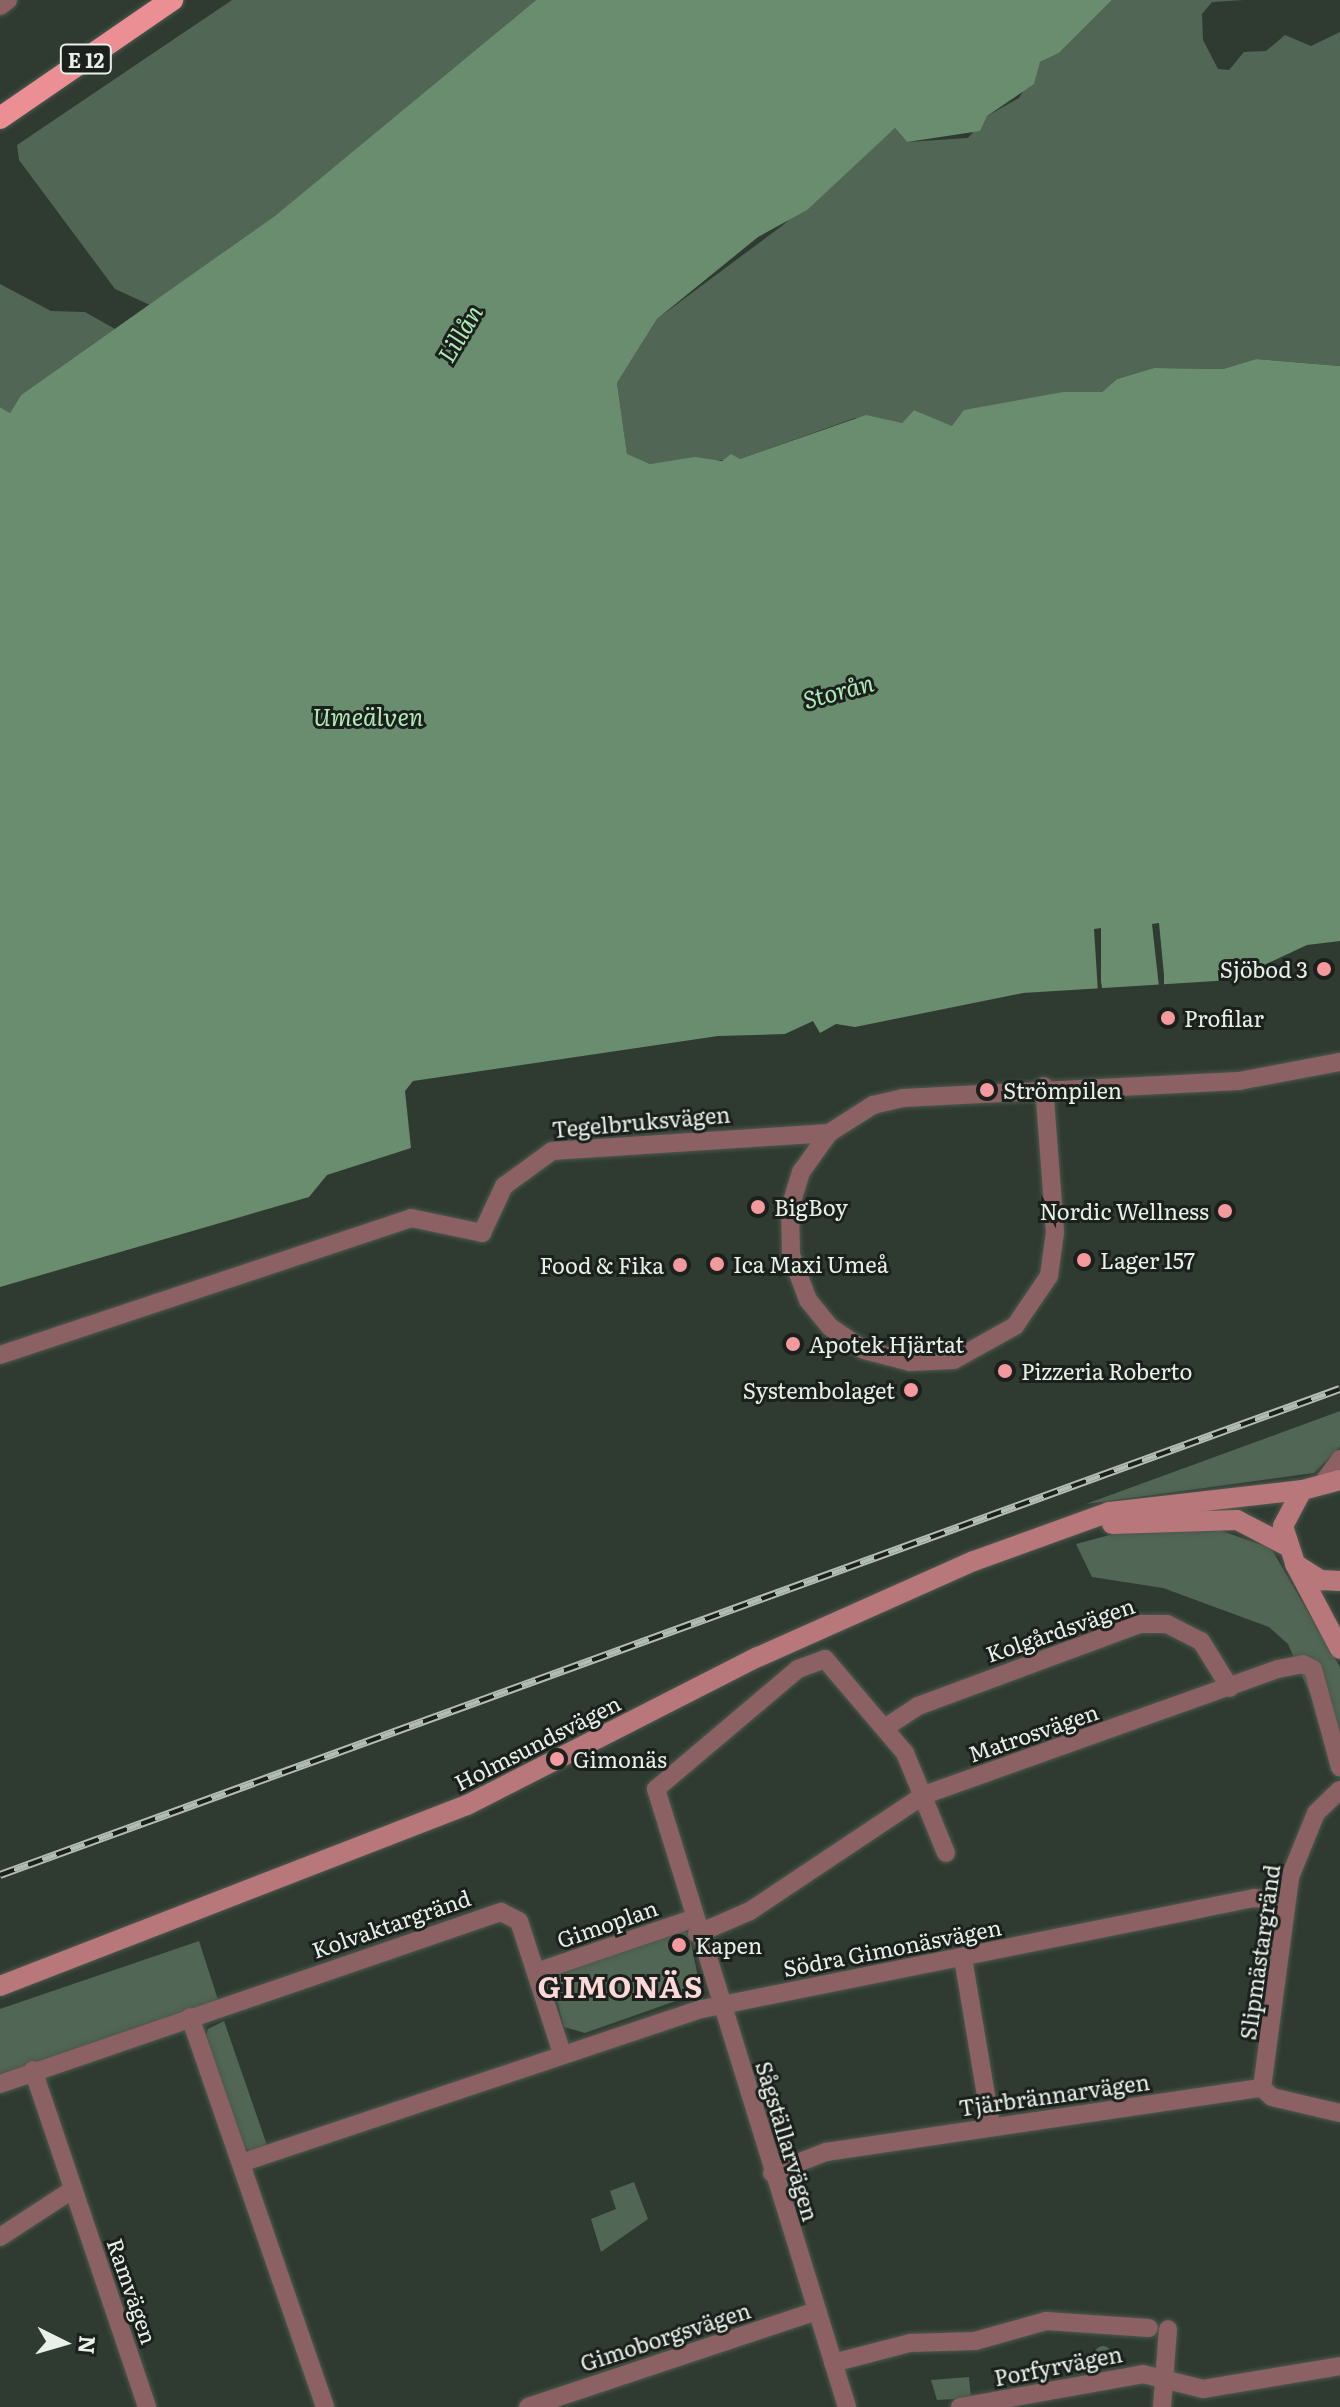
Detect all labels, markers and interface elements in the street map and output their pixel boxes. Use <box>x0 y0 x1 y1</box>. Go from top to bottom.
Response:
road number: E 12 <box>58 43 114 75</box>
water label: Lillån <box>431 299 487 367</box>
water label: Storån <box>800 667 876 713</box>
water label: Umeälven <box>313 702 423 730</box>
place label: Sjöbod 3 <box>1220 956 1308 982</box>
marker: Sjöbod 3 <box>1315 960 1333 978</box>
place label: Profilar <box>1184 1005 1264 1031</box>
marker: Profilar <box>1159 1009 1177 1027</box>
place label: Strömpilen <box>1003 1077 1122 1103</box>
marker: Strömpilen <box>978 1081 996 1099</box>
street label: Tegelbruksvägen <box>551 1100 731 1142</box>
place label: BigBoy <box>774 1194 848 1220</box>
marker: BigBoy <box>749 1198 767 1216</box>
place label: Nordic Wellness <box>1040 1198 1209 1224</box>
marker: Nordic Wellness <box>1216 1202 1234 1220</box>
place label: Lager 157 <box>1100 1247 1195 1273</box>
place label: Ica Maxi Umeå <box>733 1251 889 1277</box>
marker: Lager 157 <box>1075 1251 1093 1269</box>
place label: Food & Fika <box>539 1252 664 1278</box>
marker: Ica Maxi Umeå <box>708 1255 726 1273</box>
marker: Food & Fika <box>671 1256 689 1274</box>
place label: Apotek Hjärtat <box>809 1331 964 1357</box>
marker: Apotek Hjärtat <box>784 1335 802 1353</box>
place label: Pizzeria Roberto <box>1021 1358 1192 1384</box>
marker: Pizzeria Roberto <box>996 1362 1014 1380</box>
place label: Systembolaget <box>743 1377 895 1403</box>
marker: Systembolaget <box>902 1381 920 1399</box>
street label: Kolgårdsvägen <box>982 1591 1138 1667</box>
street label: Holmsundsvägen <box>450 1689 624 1795</box>
street label: Matrosvägen <box>964 1697 1102 1767</box>
place label: Gimonäs <box>573 1746 667 1772</box>
marker: Gimonäs <box>548 1750 566 1768</box>
street label: Slipmästargränd <box>1234 1863 1284 2041</box>
street label: Kolvaktargränd <box>308 1883 474 1963</box>
street label: Gimoplan <box>553 1894 661 1952</box>
street label: Södra Gimonäsvägen <box>781 1913 1003 1981</box>
place label: Kapen <box>695 1932 762 1958</box>
marker: Kapen <box>670 1936 688 1954</box>
district label: GIMONÄS <box>538 1967 704 2003</box>
street label: Sågställarvägen <box>751 2058 825 2224</box>
street label: Tjärbrännarvägen <box>957 2068 1151 2120</box>
street label: Ramvägen <box>103 2235 163 2347</box>
street label: Gimoborgsvägen <box>577 2296 753 2376</box>
north arrow <box>24 2303 104 2383</box>
text: N <box>71 2334 106 2356</box>
street label: Porfyrvägen <box>992 2340 1124 2390</box>

